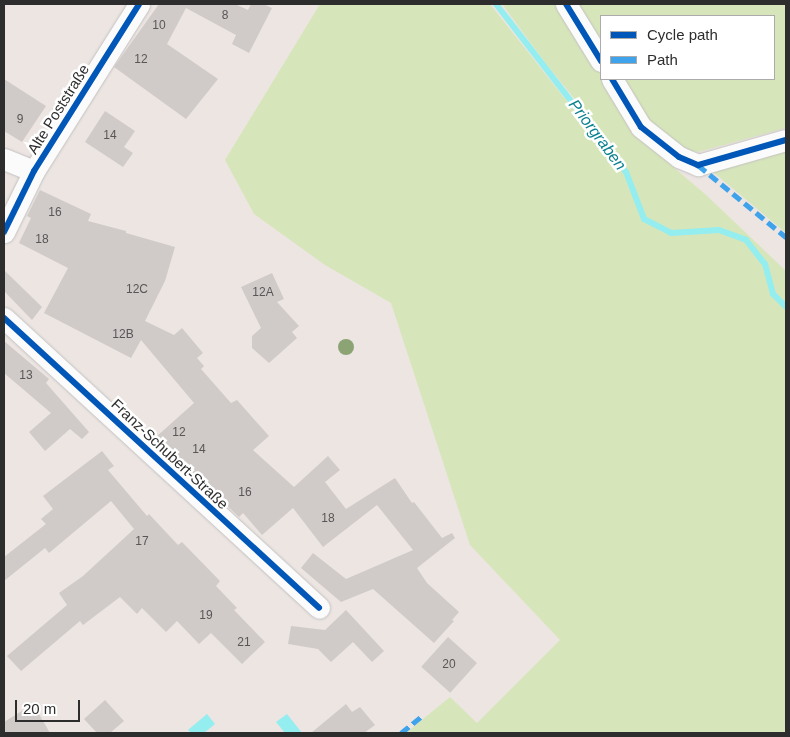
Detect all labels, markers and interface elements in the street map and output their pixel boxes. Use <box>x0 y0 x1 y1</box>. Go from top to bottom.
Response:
house number: 8 <box>222 9 228 23</box>
legend <box>600 15 775 80</box>
house number: 10 <box>152 19 166 33</box>
text: Cycle path <box>647 26 718 43</box>
text: Path <box>647 51 678 68</box>
house number: 12 <box>134 53 148 67</box>
street label: Alte Poststraße <box>23 61 93 157</box>
water label: Priorgraben <box>564 96 630 174</box>
house number: 9 <box>17 113 23 127</box>
house number: 14 <box>103 129 117 143</box>
house number: 16 <box>48 206 62 220</box>
house number: 18 <box>35 233 49 247</box>
house number: 12C <box>126 283 148 297</box>
house number: 12A <box>252 286 274 300</box>
house number: 12B <box>112 328 134 342</box>
house number: 13 <box>19 369 33 383</box>
street label: Franz-Schubert-Straße <box>108 395 232 513</box>
house number: 12 <box>172 426 186 440</box>
house number: 14 <box>192 443 206 457</box>
house number: 16 <box>238 486 252 500</box>
house number: 18 <box>321 512 335 526</box>
house number: 17 <box>135 535 149 549</box>
house number: 19 <box>199 609 213 623</box>
house number: 21 <box>237 636 251 650</box>
house number: 20 <box>442 658 456 672</box>
scale bar <box>18 690 82 722</box>
text: 20 m <box>23 700 56 717</box>

